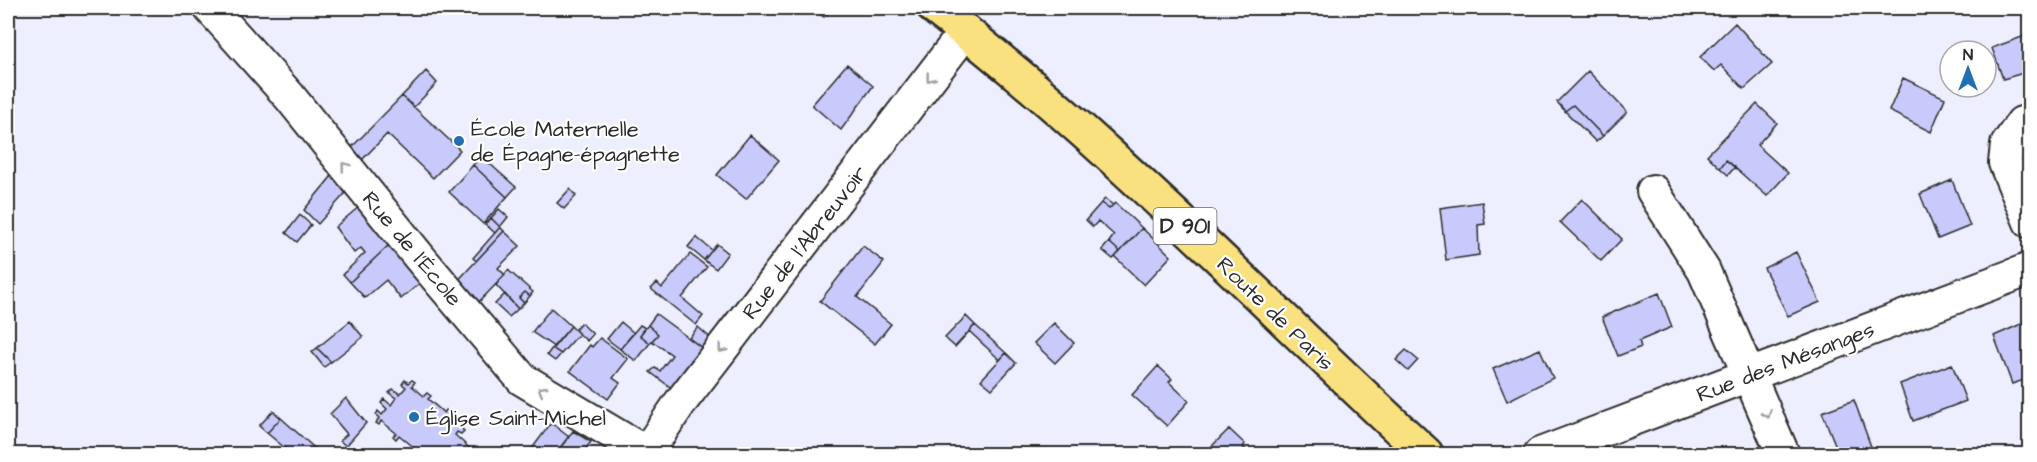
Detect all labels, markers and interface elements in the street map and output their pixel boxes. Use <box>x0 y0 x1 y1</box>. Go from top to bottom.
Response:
north arrow <box>1938 39 1998 99</box>
text: N <box>1963 44 1973 66</box>
one-way arrow <box>927 71 938 82</box>
place label: École Maternelle de Épagne-épagnette <box>471 114 680 171</box>
marker: École Maternelle de Épagne-épagnette <box>452 134 466 148</box>
street label: Rue de l'Abreuvoir <box>735 160 875 326</box>
one-way arrow <box>341 162 352 173</box>
street label: Rue de l'École <box>355 185 469 313</box>
road number: D 901 <box>1154 208 1216 244</box>
street label: Route de Paris <box>1209 250 1341 378</box>
street label: Rue des Mésanges <box>1692 314 1879 412</box>
one-way arrow <box>718 342 729 353</box>
one-way arrow <box>538 386 548 398</box>
place label: Église Saint-Michel <box>426 403 606 435</box>
one-way arrow <box>1760 408 1772 419</box>
marker: Église Saint-Michel <box>407 410 421 424</box>

